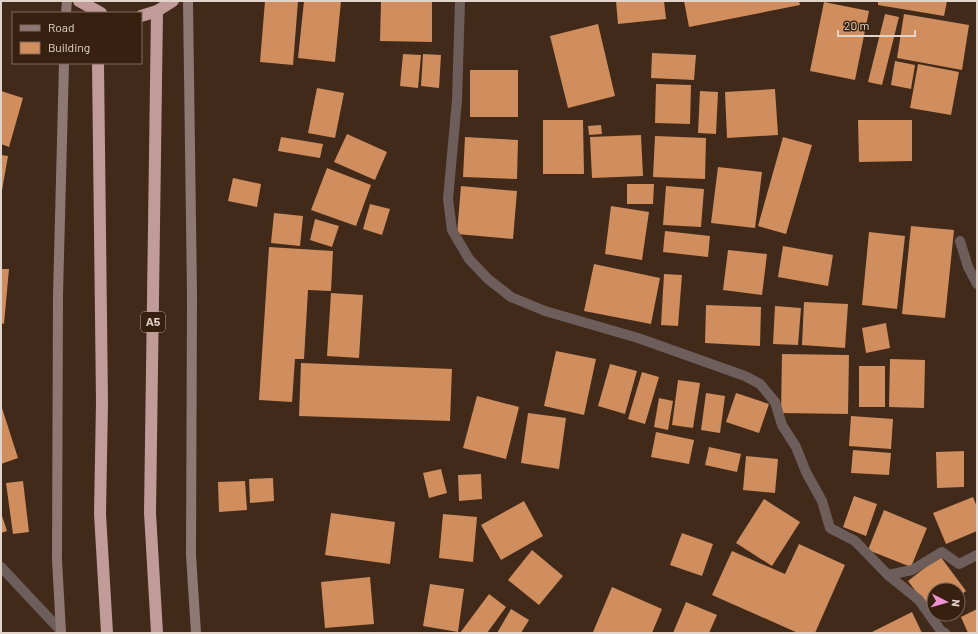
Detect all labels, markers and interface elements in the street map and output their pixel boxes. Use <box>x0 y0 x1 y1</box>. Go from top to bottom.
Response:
legend <box>12 12 142 64</box>
scale bar <box>838 12 915 38</box>
text: 20 m <box>844 18 870 32</box>
text: Road <box>48 20 75 34</box>
text: Building <box>48 40 90 54</box>
road number: A5 <box>141 312 165 332</box>
north arrow <box>926 582 966 622</box>
text: N <box>950 599 963 607</box>

